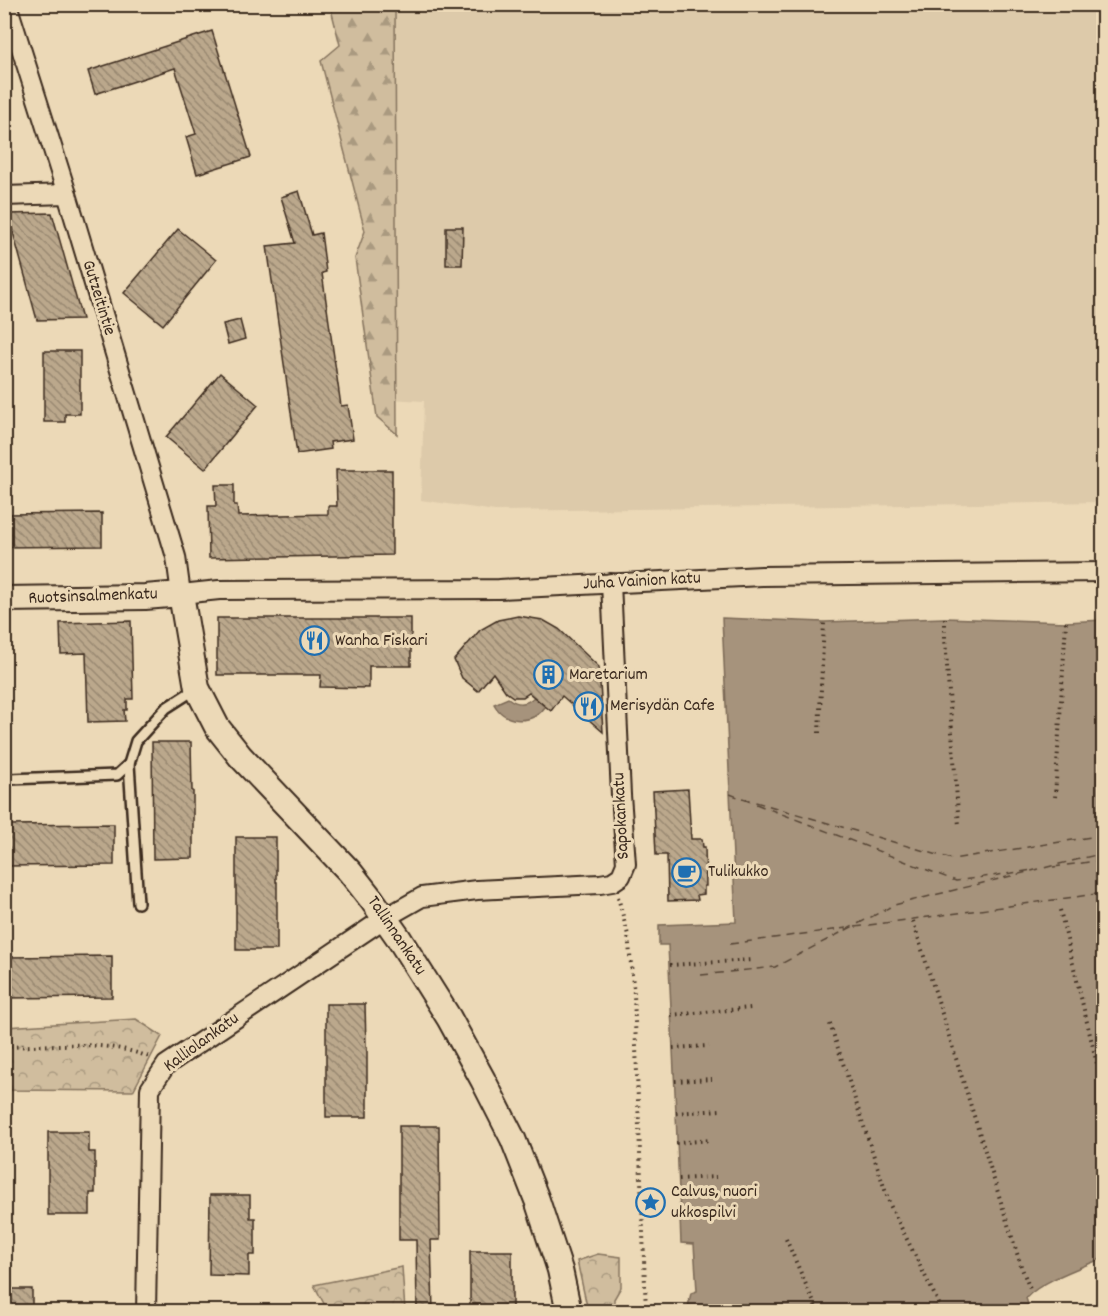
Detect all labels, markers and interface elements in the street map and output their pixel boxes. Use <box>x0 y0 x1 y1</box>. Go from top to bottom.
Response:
street label: Gutzeitintie <box>75 257 121 339</box>
street label: Juha Vainion katu <box>583 566 701 598</box>
street label: Ruotsinsalmenkatu <box>28 582 158 612</box>
restaurant icon: Wanha Fiskari <box>298 625 330 657</box>
place label: Wanha Fiskari <box>335 629 428 654</box>
building icon: Maretarium <box>532 659 564 691</box>
place label: Maretarium <box>569 663 648 688</box>
restaurant icon: Merisydän Cafe <box>573 690 605 722</box>
place label: Merisydän Cafe <box>610 694 715 719</box>
street label: Sapokankatu <box>607 772 637 860</box>
cafe icon: Tulikukko <box>671 856 703 888</box>
place label: Tulikukko <box>708 860 768 885</box>
street label: Tallinnankatu <box>360 891 432 981</box>
street label: Kalliolankatu <box>159 1007 245 1079</box>
place label: Calvus, nuori ukkospilvi <box>671 1180 757 1226</box>
place icon: Calvus, nuori ukkospilvi <box>634 1186 666 1218</box>

